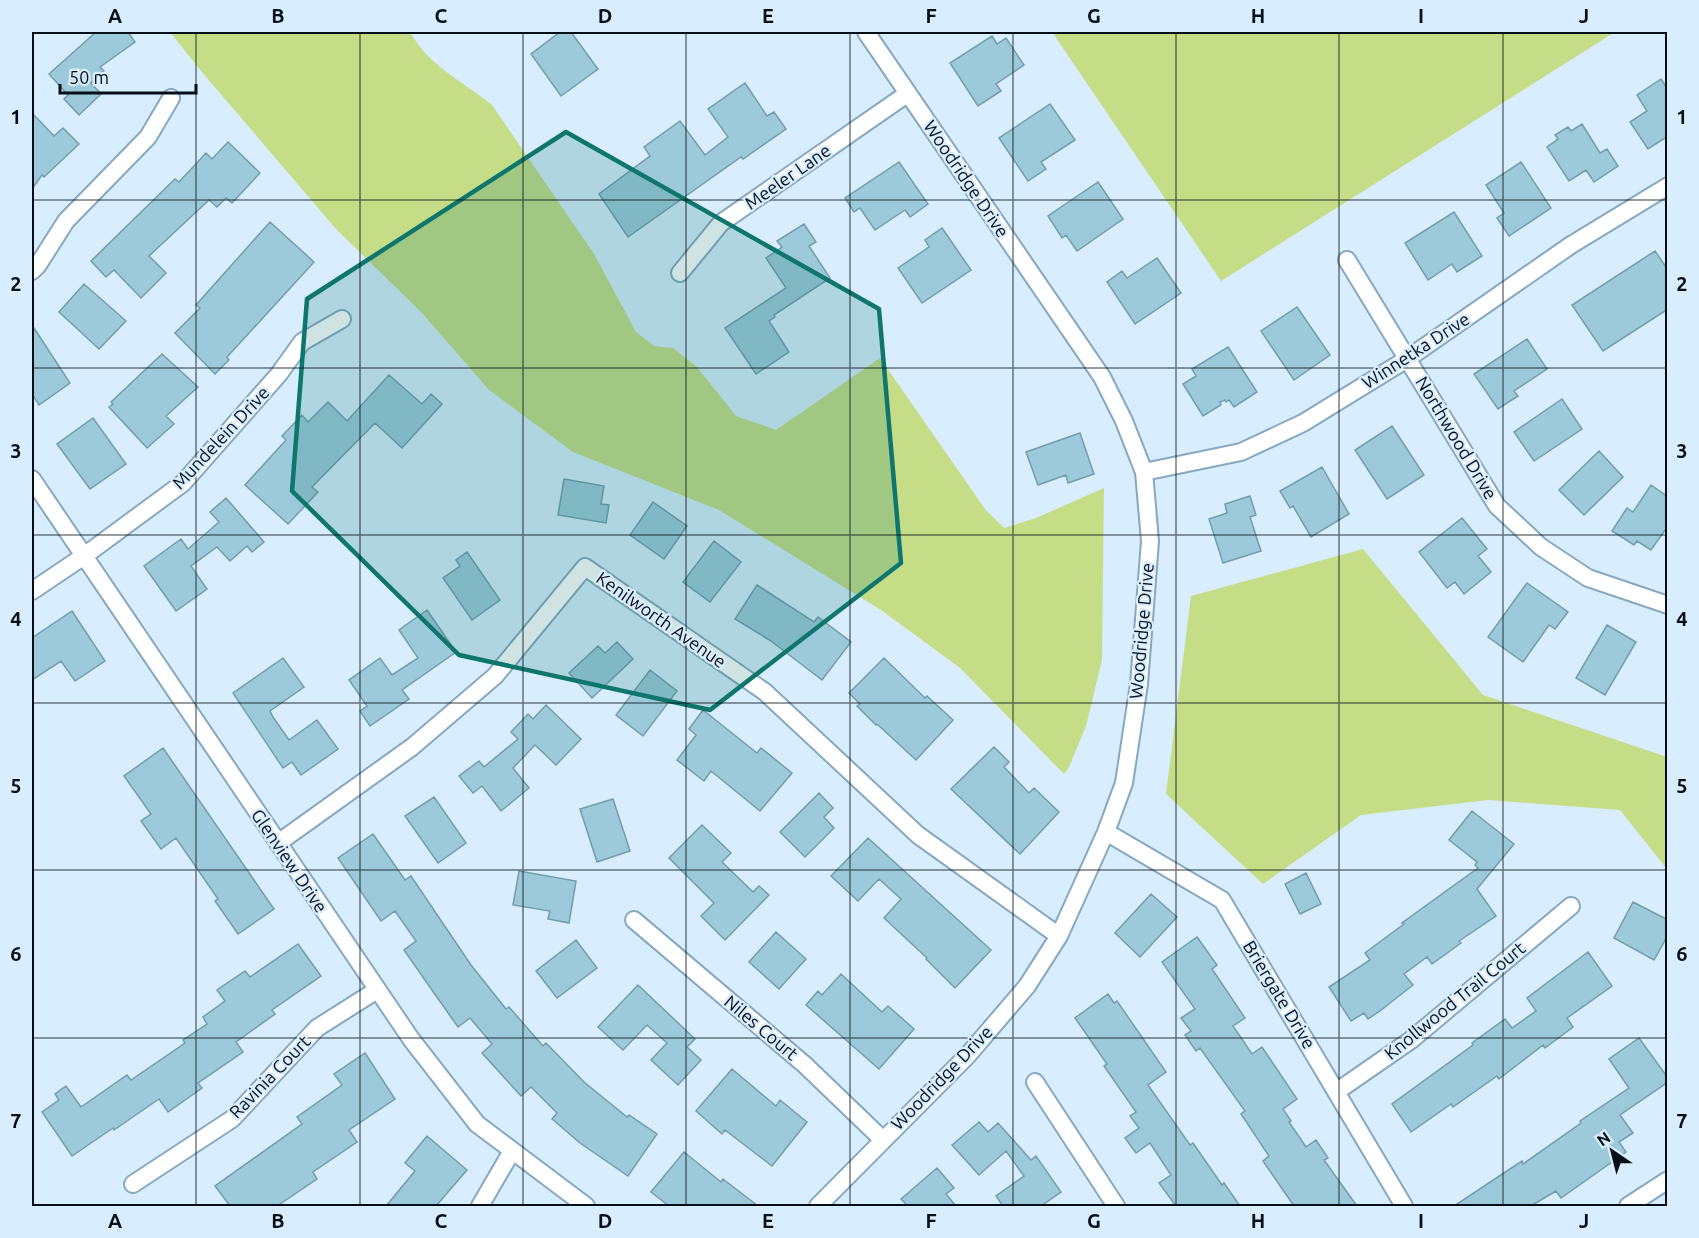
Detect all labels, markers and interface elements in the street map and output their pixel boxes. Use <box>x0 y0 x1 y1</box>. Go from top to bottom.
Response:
text: A <box>108 4 122 27</box>
text: B <box>271 4 285 27</box>
text: C <box>435 4 448 27</box>
text: D <box>598 4 612 27</box>
text: E <box>762 4 774 27</box>
text: F <box>925 4 937 27</box>
text: G <box>1087 4 1101 27</box>
text: H <box>1251 4 1265 27</box>
text: I <box>1418 4 1424 27</box>
text: J <box>1579 4 1589 27</box>
scale bar <box>60 57 196 95</box>
text: 50 m <box>69 67 109 87</box>
text: 1 <box>10 105 22 128</box>
text: 1 <box>1676 105 1688 128</box>
street label: Woodridge Drive <box>920 116 1013 241</box>
street label: Meeler Lane <box>741 139 834 213</box>
text: 2 <box>10 272 22 295</box>
text: 2 <box>1676 272 1688 295</box>
street label: Winnetka Drive <box>1358 308 1473 392</box>
street label: Northwood Drive <box>1412 372 1501 503</box>
street label: Mundelein Drive <box>168 382 273 493</box>
text: 3 <box>10 439 22 462</box>
text: 3 <box>1676 439 1688 462</box>
street label: Woodridge Drive <box>1125 562 1157 700</box>
street label: Kenilworth Avenue <box>593 567 730 671</box>
text: 4 <box>10 607 22 630</box>
text: 4 <box>1676 607 1688 630</box>
text: 5 <box>10 774 22 797</box>
text: 5 <box>1676 774 1688 797</box>
street label: Glenview Drive <box>248 805 332 916</box>
street label: Briergate Drive <box>1240 937 1320 1052</box>
street label: Knollwood Trail Court <box>1380 937 1529 1063</box>
text: 6 <box>10 942 22 965</box>
text: 6 <box>1676 942 1688 965</box>
street label: Niles Court <box>721 991 802 1064</box>
street label: Woodridge Drive <box>887 1021 996 1133</box>
street label: Ravinia Court <box>225 1031 314 1122</box>
text: 7 <box>10 1109 22 1132</box>
text: 7 <box>1676 1109 1688 1132</box>
north arrow <box>1582 1121 1642 1181</box>
text: N <box>1593 1128 1613 1150</box>
text: A <box>108 1209 122 1232</box>
text: B <box>271 1209 285 1232</box>
text: C <box>435 1209 448 1232</box>
text: D <box>598 1209 612 1232</box>
text: E <box>762 1209 774 1232</box>
text: F <box>925 1209 937 1232</box>
text: G <box>1087 1209 1101 1232</box>
text: H <box>1251 1209 1265 1232</box>
text: I <box>1418 1209 1424 1232</box>
text: J <box>1579 1209 1589 1232</box>

